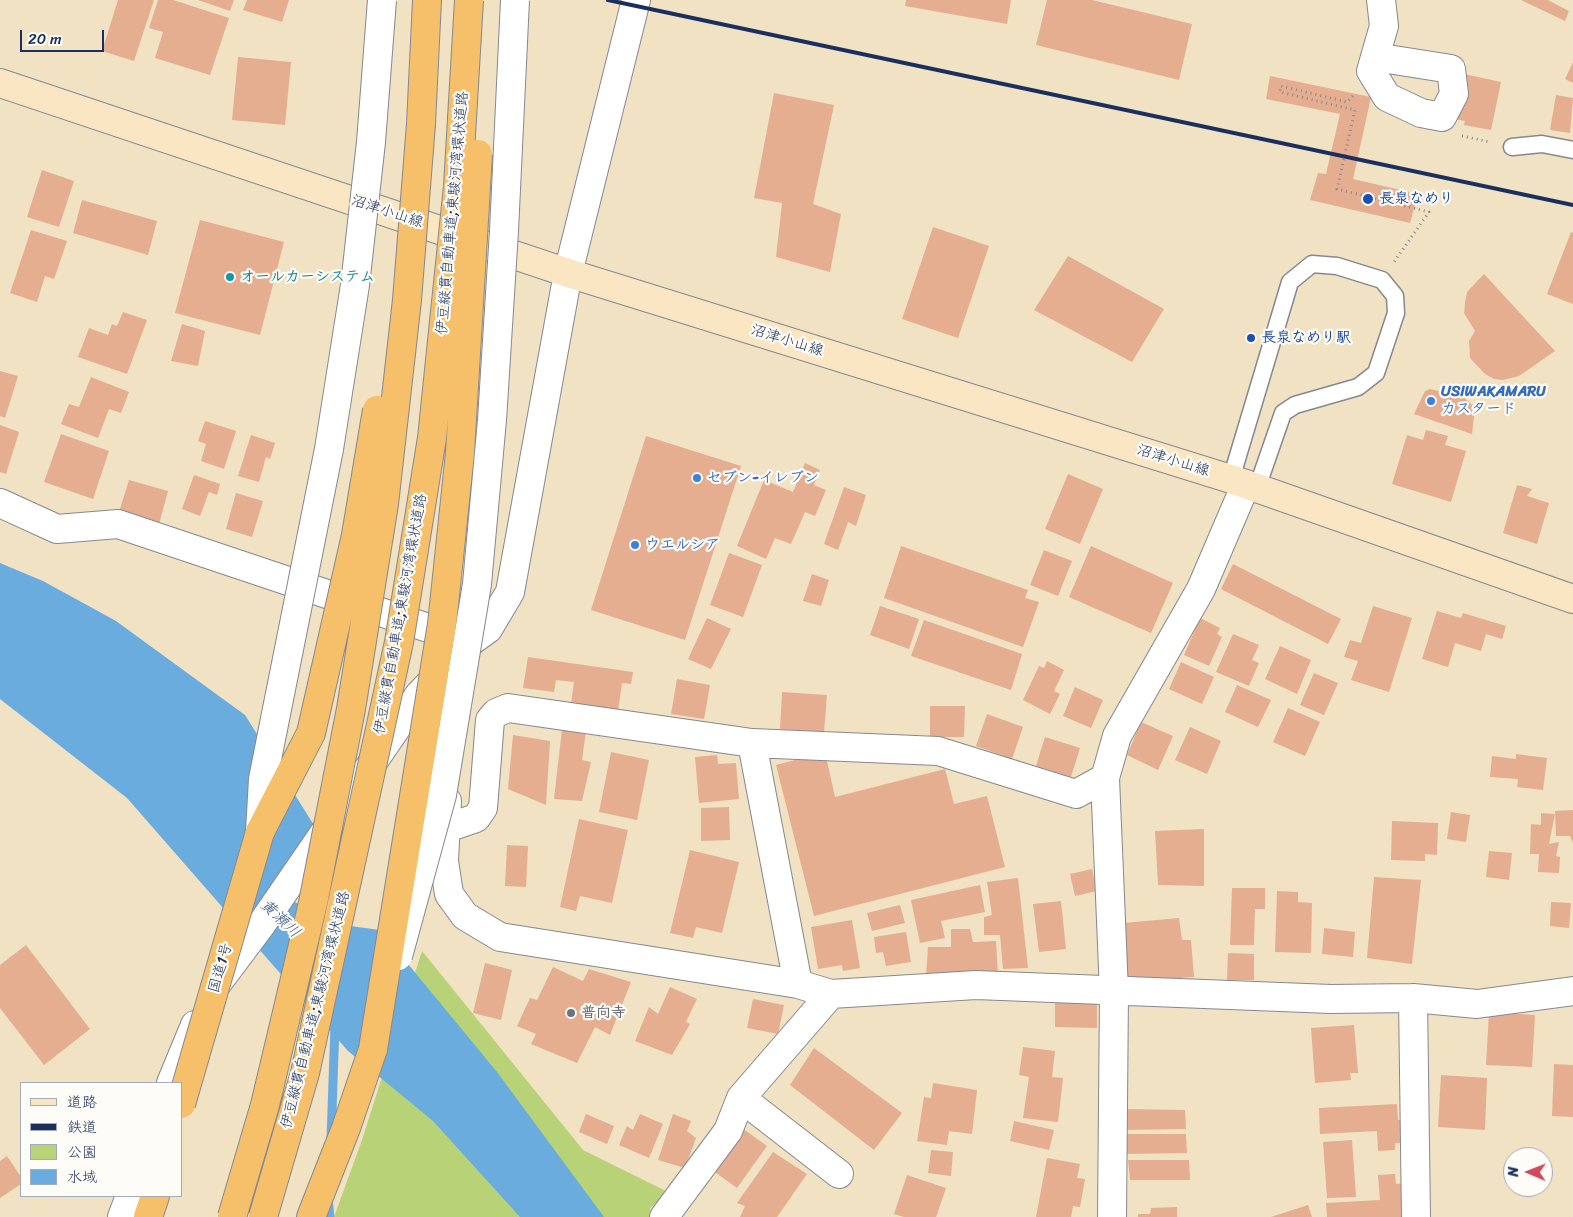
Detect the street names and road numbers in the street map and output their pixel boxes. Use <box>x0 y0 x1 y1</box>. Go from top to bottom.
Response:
street label: 伊豆縦貫自動車道;東駿河湾環状道路 <box>433 90 473 336</box>
street label: 沼津小山線 <box>349 192 425 232</box>
street label: 沼津小山線 <box>749 321 825 361</box>
street label: 沼津小山線 <box>1135 441 1211 481</box>
street label: 伊豆縦貫自動車道;東駿河湾環状道路 <box>371 492 431 736</box>
street label: 伊豆縦貫自動車道;東駿河湾環状道路 <box>278 889 354 1131</box>
street label: 国道1号 <box>205 941 237 995</box>

